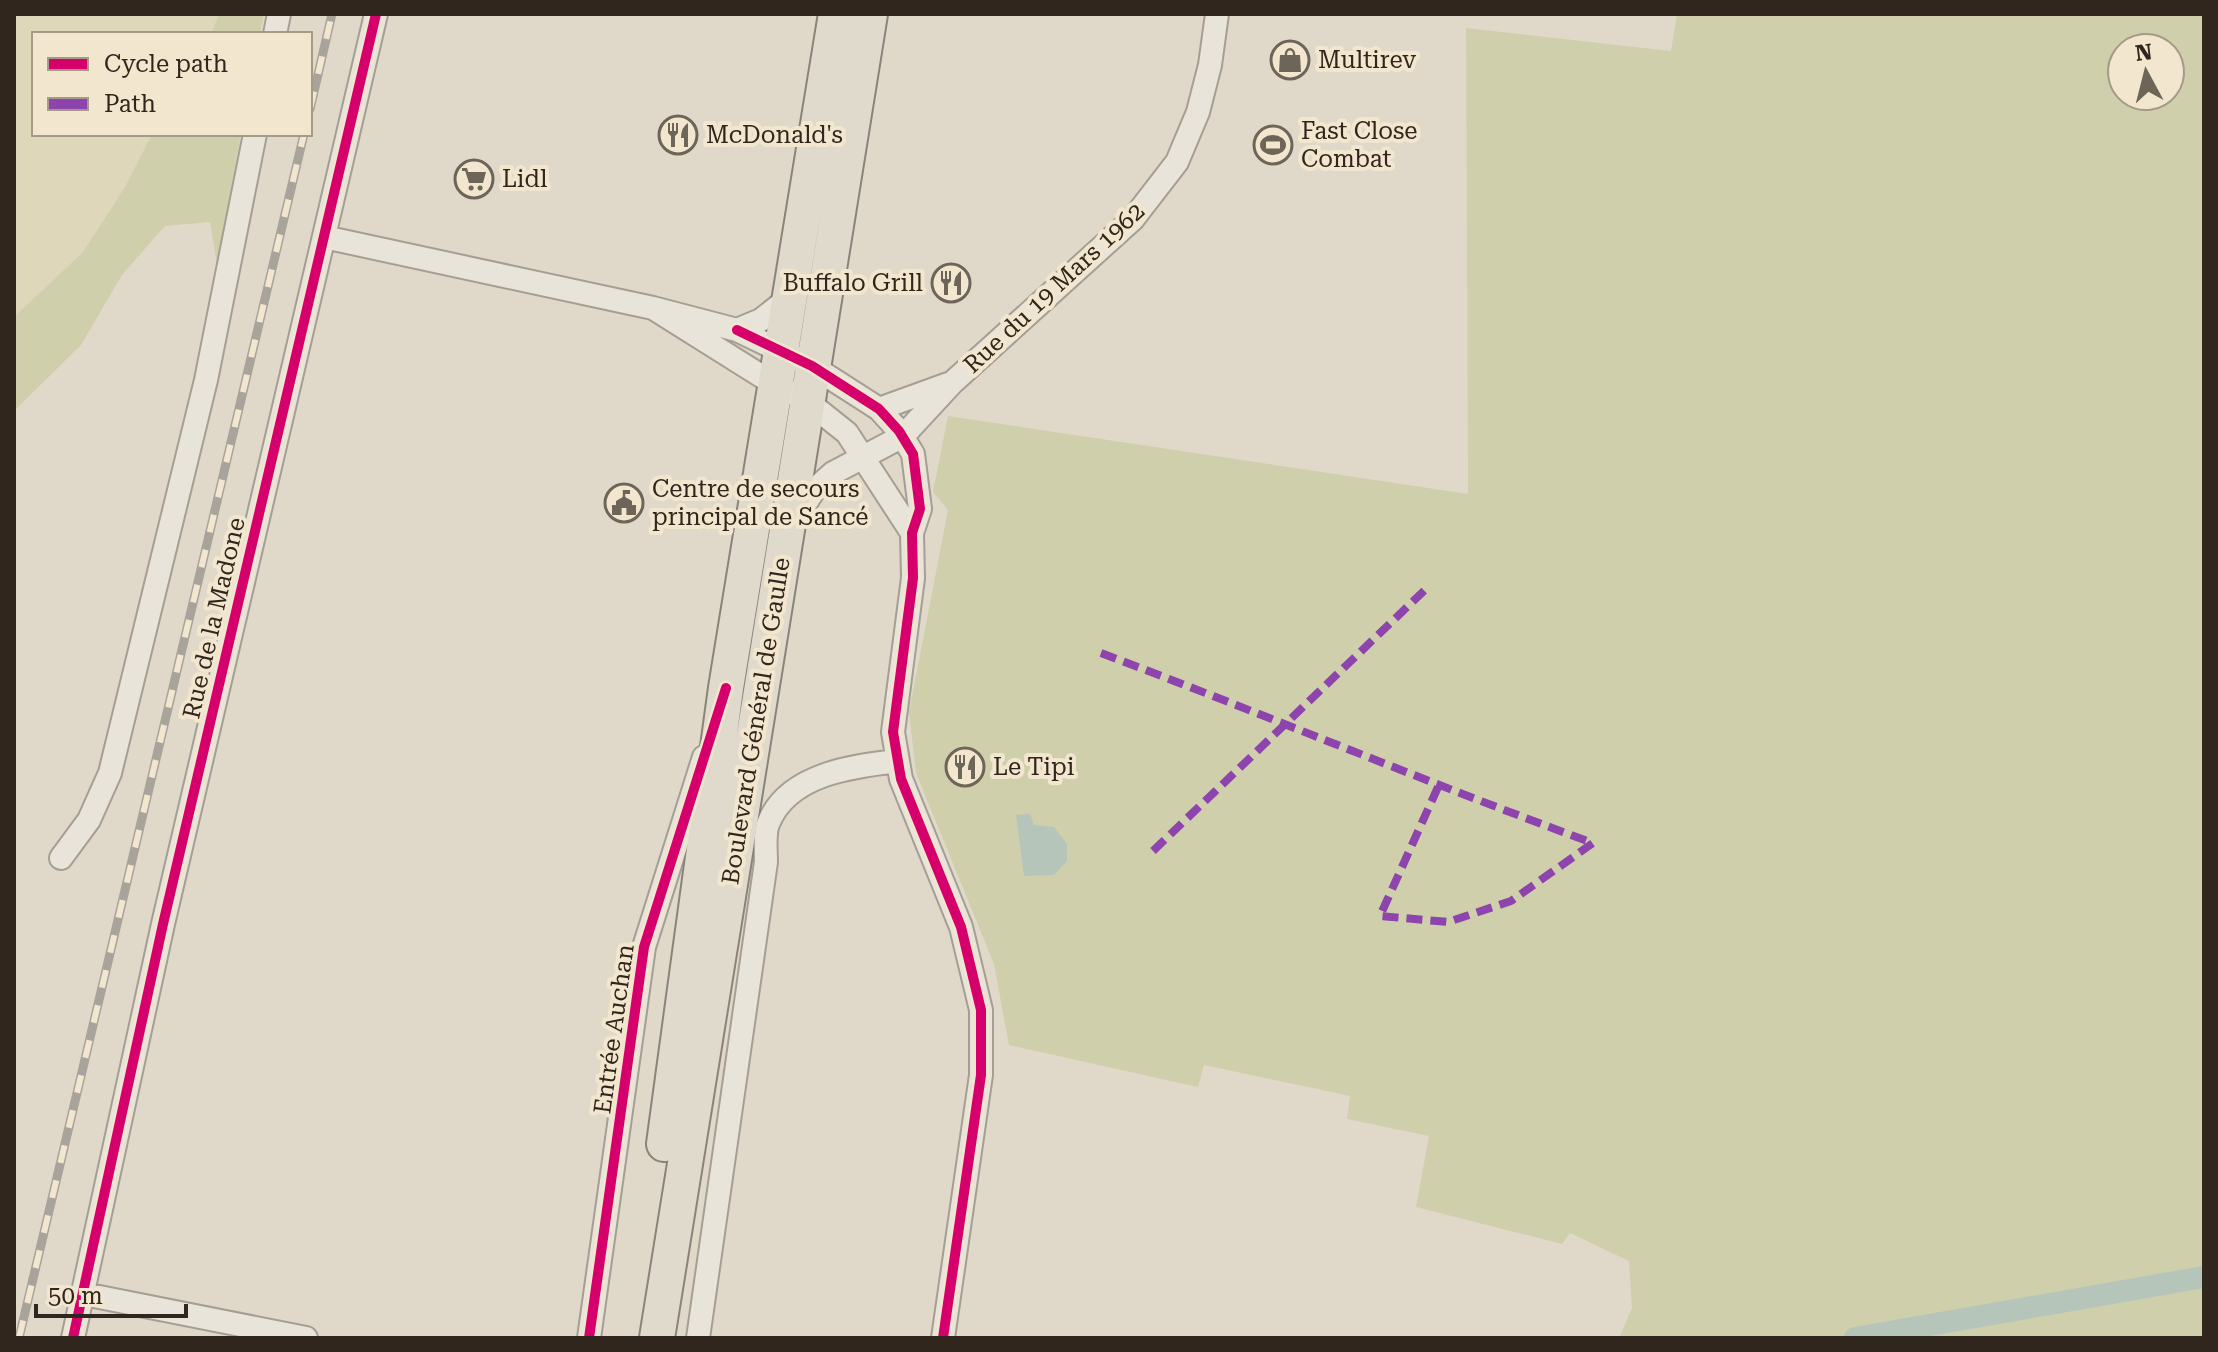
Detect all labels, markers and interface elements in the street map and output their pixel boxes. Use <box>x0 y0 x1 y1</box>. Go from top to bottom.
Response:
legend <box>32 32 312 136</box>
north arrow <box>2106 32 2186 112</box>
shop icon: Multirev <box>1269 39 1311 81</box>
text: N <box>2134 39 2154 66</box>
place label: Multirev <box>1318 46 1416 74</box>
text: Cycle path <box>104 50 228 78</box>
text: Path <box>104 90 156 118</box>
restaurant icon: McDonald's <box>657 114 699 156</box>
place label: Fast Close Combat <box>1301 117 1417 173</box>
place label: McDonald's <box>706 121 843 149</box>
sports icon: Fast Close Combat <box>1252 124 1294 166</box>
supermarket icon: Lidl <box>453 158 495 200</box>
place label: Lidl <box>502 165 547 193</box>
street label: Rue du 19 Mars 1962 <box>958 197 1150 379</box>
restaurant icon: Buffalo Grill <box>930 262 972 304</box>
place label: Buffalo Grill <box>783 269 923 297</box>
place label: Centre de secours principal de Sancé <box>652 475 869 531</box>
public building icon: Centre de secours principal de Sancé <box>603 482 645 524</box>
street label: Rue de la Madone <box>177 515 251 721</box>
street label: Boulevard Général de Gaulle <box>716 556 796 886</box>
restaurant icon: Le Tipi <box>944 746 986 788</box>
place label: Le Tipi <box>993 753 1075 781</box>
street label: Entrée Auchan <box>588 942 640 1116</box>
scale bar <box>36 1268 186 1318</box>
text: 50 m <box>48 1282 103 1310</box>

